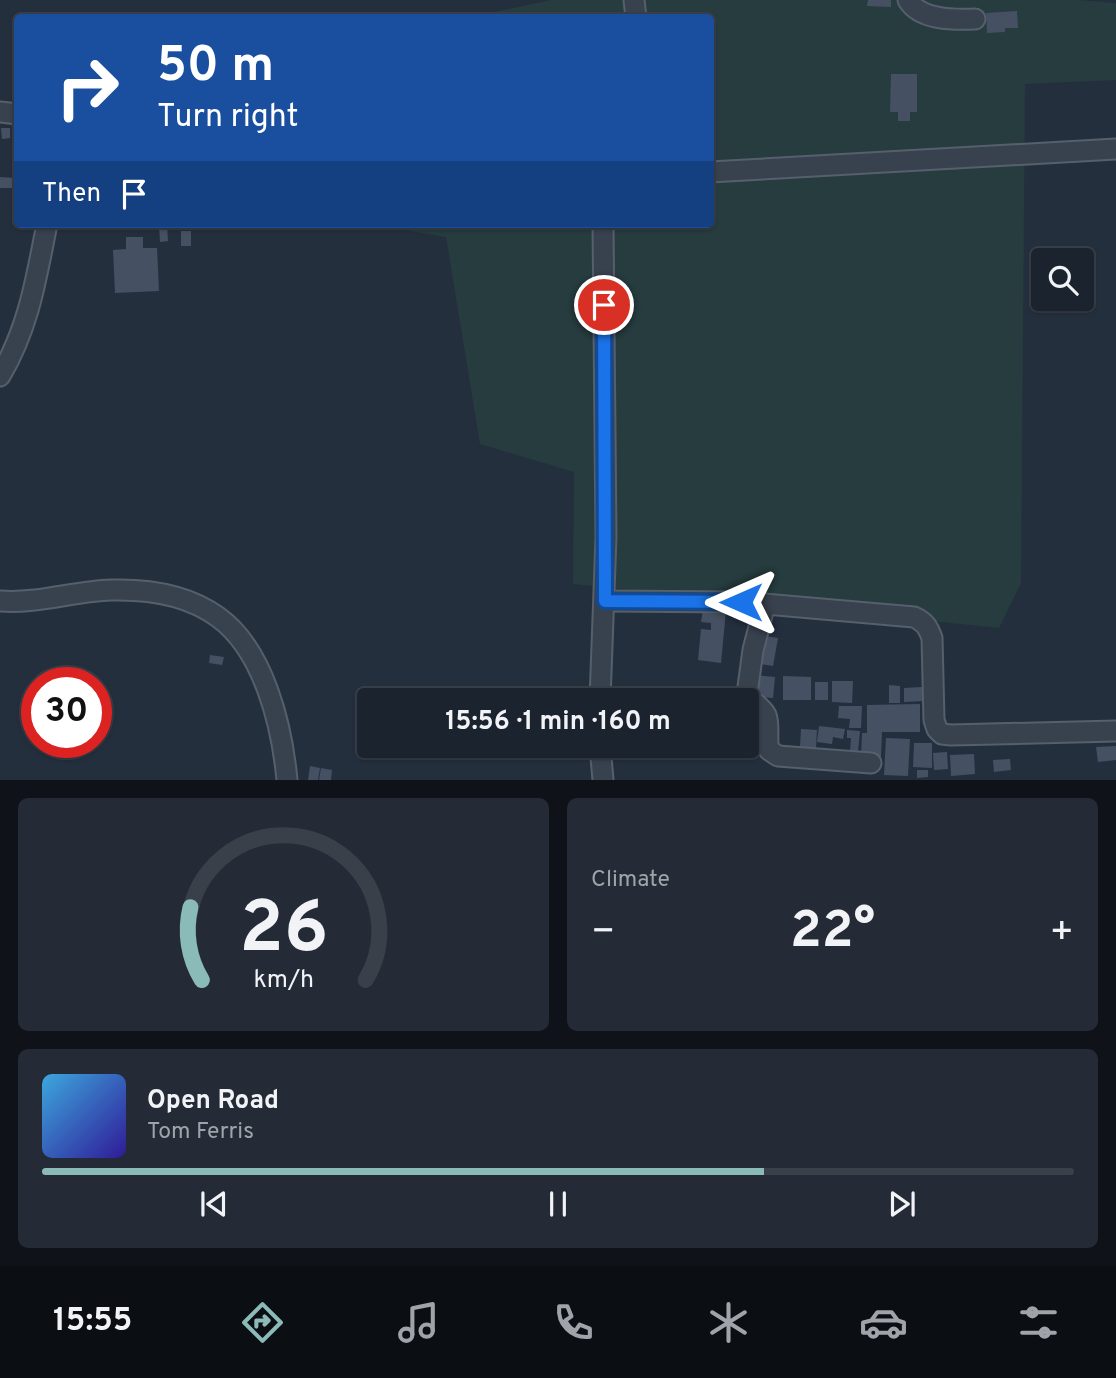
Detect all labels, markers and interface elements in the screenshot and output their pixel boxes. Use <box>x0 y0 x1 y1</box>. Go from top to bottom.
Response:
text: 50 m <box>157 37 274 99</box>
icon: right <box>42 42 133 133</box>
text: Turn right <box>157 98 299 138</box>
icon: arrive <box>115 175 153 213</box>
text: Then <box>42 178 101 211</box>
map controls <box>1031 248 1094 311</box>
button: search <box>1031 248 1094 311</box>
pin <box>574 275 634 335</box>
icon: arrive <box>585 286 623 324</box>
position arrow <box>704 565 778 639</box>
speed limit sign: 30 <box>21 667 112 758</box>
text: 15:56 · 1 min · 160 m <box>445 706 671 739</box>
text: Climate <box>591 866 670 895</box>
text: 26 <box>239 887 328 979</box>
text: 22° <box>790 900 875 966</box>
text: − <box>591 909 616 958</box>
text: + <box>1049 909 1074 958</box>
text: km/h <box>253 965 314 997</box>
text: Open Road <box>147 1085 279 1118</box>
text: Tom Ferris <box>147 1118 254 1147</box>
icon: previous <box>195 1185 233 1223</box>
icon: pause <box>539 1185 577 1223</box>
icon: next <box>883 1185 921 1223</box>
icon: directions <box>238 1298 287 1347</box>
icon: music <box>394 1298 443 1347</box>
icon: phone <box>549 1298 598 1347</box>
icon: climate <box>704 1298 753 1347</box>
icon: car <box>859 1298 908 1347</box>
icon: filters <box>1014 1298 1063 1347</box>
text: 15:55 <box>53 1302 132 1342</box>

